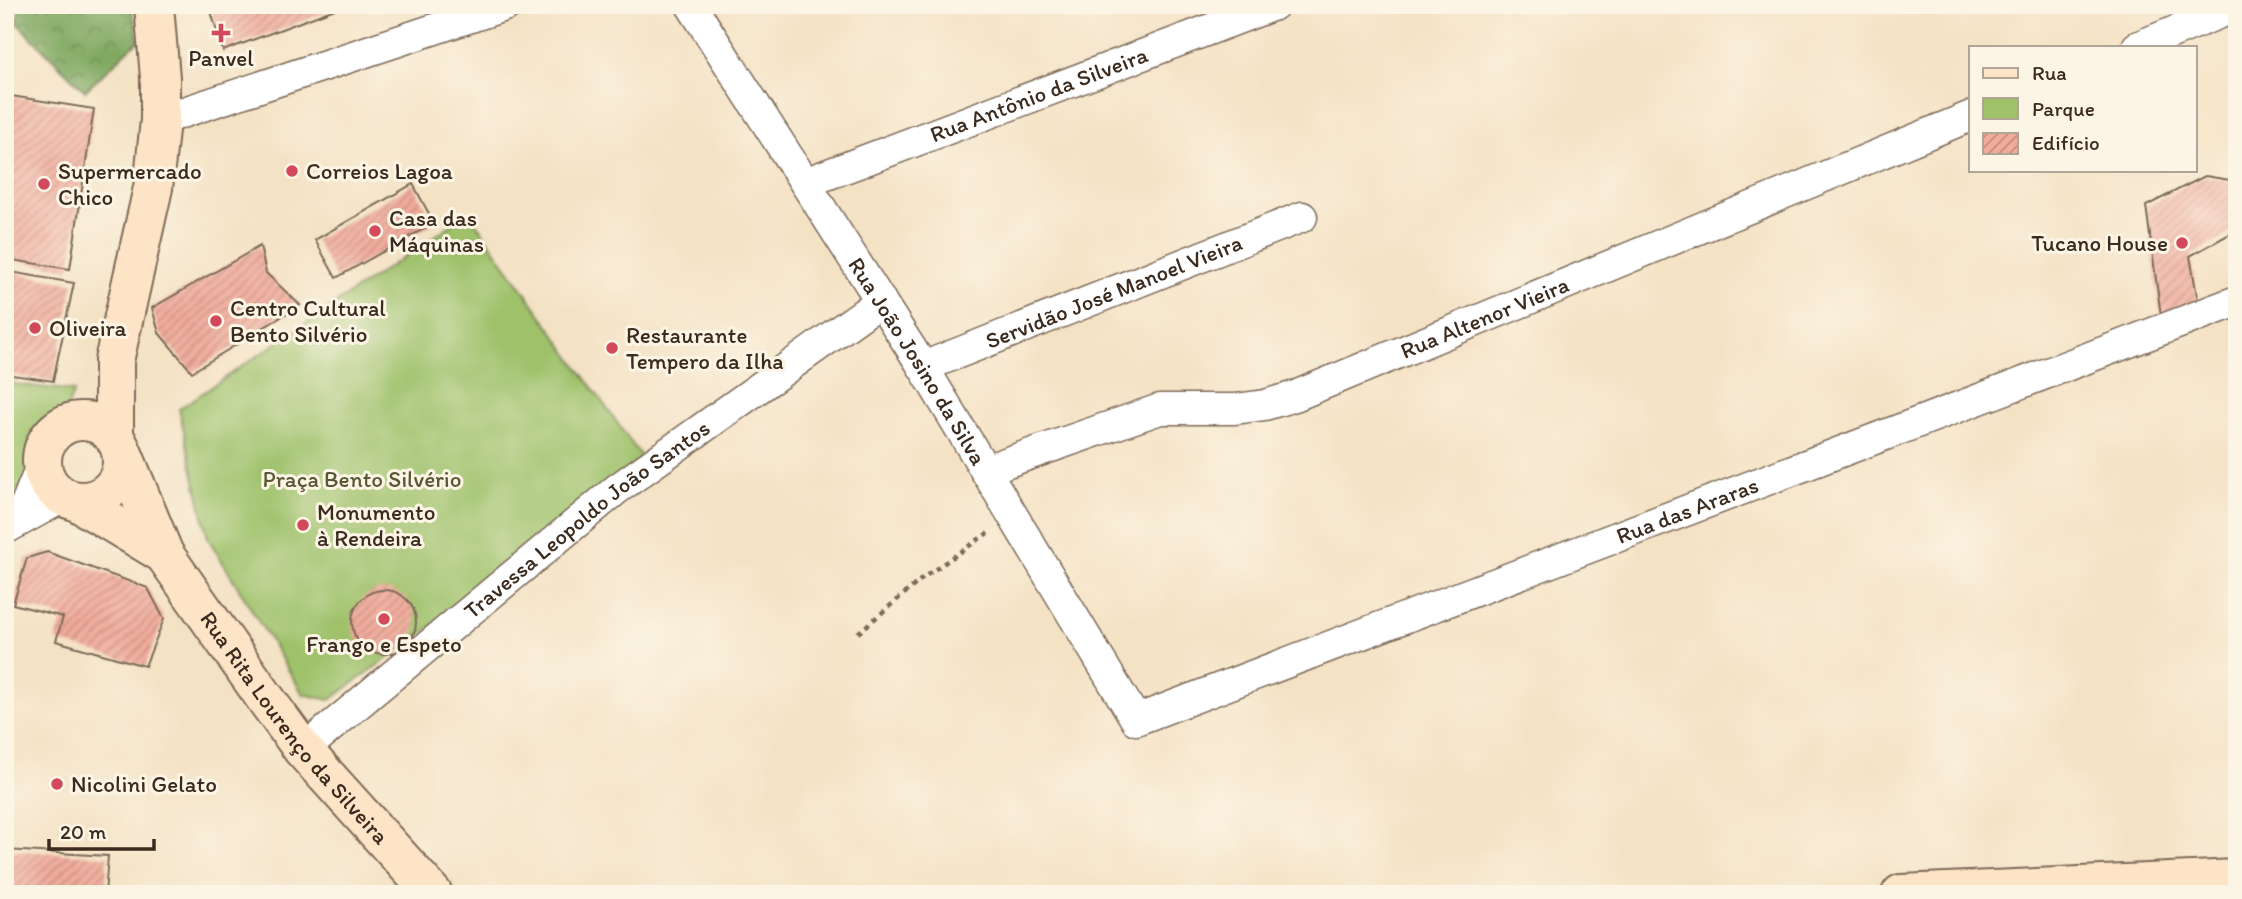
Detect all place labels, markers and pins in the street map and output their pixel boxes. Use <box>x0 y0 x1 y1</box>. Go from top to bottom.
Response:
marker: Panvel <box>213 25 229 41</box>
place label: Panvel <box>188 44 254 72</box>
place label: Supermercado Chico <box>58 157 202 211</box>
place label: Correios Lagoa <box>306 157 453 185</box>
marker: Correios Lagoa <box>284 163 300 179</box>
marker: Supermercado Chico <box>36 176 52 192</box>
place label: Casa das Máquinas <box>389 204 484 258</box>
marker: Casa das Máquinas <box>367 223 383 239</box>
place label: Tucano House <box>2031 229 2168 257</box>
marker: Tucano House <box>2174 235 2190 251</box>
place label: Centro Cultural Bento Silvério <box>230 294 386 348</box>
marker: Centro Cultural Bento Silvério <box>208 313 224 329</box>
place label: Oliveira <box>49 314 127 342</box>
marker: Oliveira <box>27 320 43 336</box>
place label: Restaurante Tempero da Ilha <box>626 321 784 375</box>
marker: Restaurante Tempero da Ilha <box>604 340 620 356</box>
place label: Monumento à Rendeira <box>317 498 435 552</box>
marker: Monumento à Rendeira <box>295 517 311 533</box>
marker: Frango e Espeto <box>376 611 392 627</box>
place label: Frango e Espeto <box>306 630 462 658</box>
place label: Nicolini Gelato <box>71 770 217 798</box>
marker: Nicolini Gelato <box>49 776 65 792</box>

